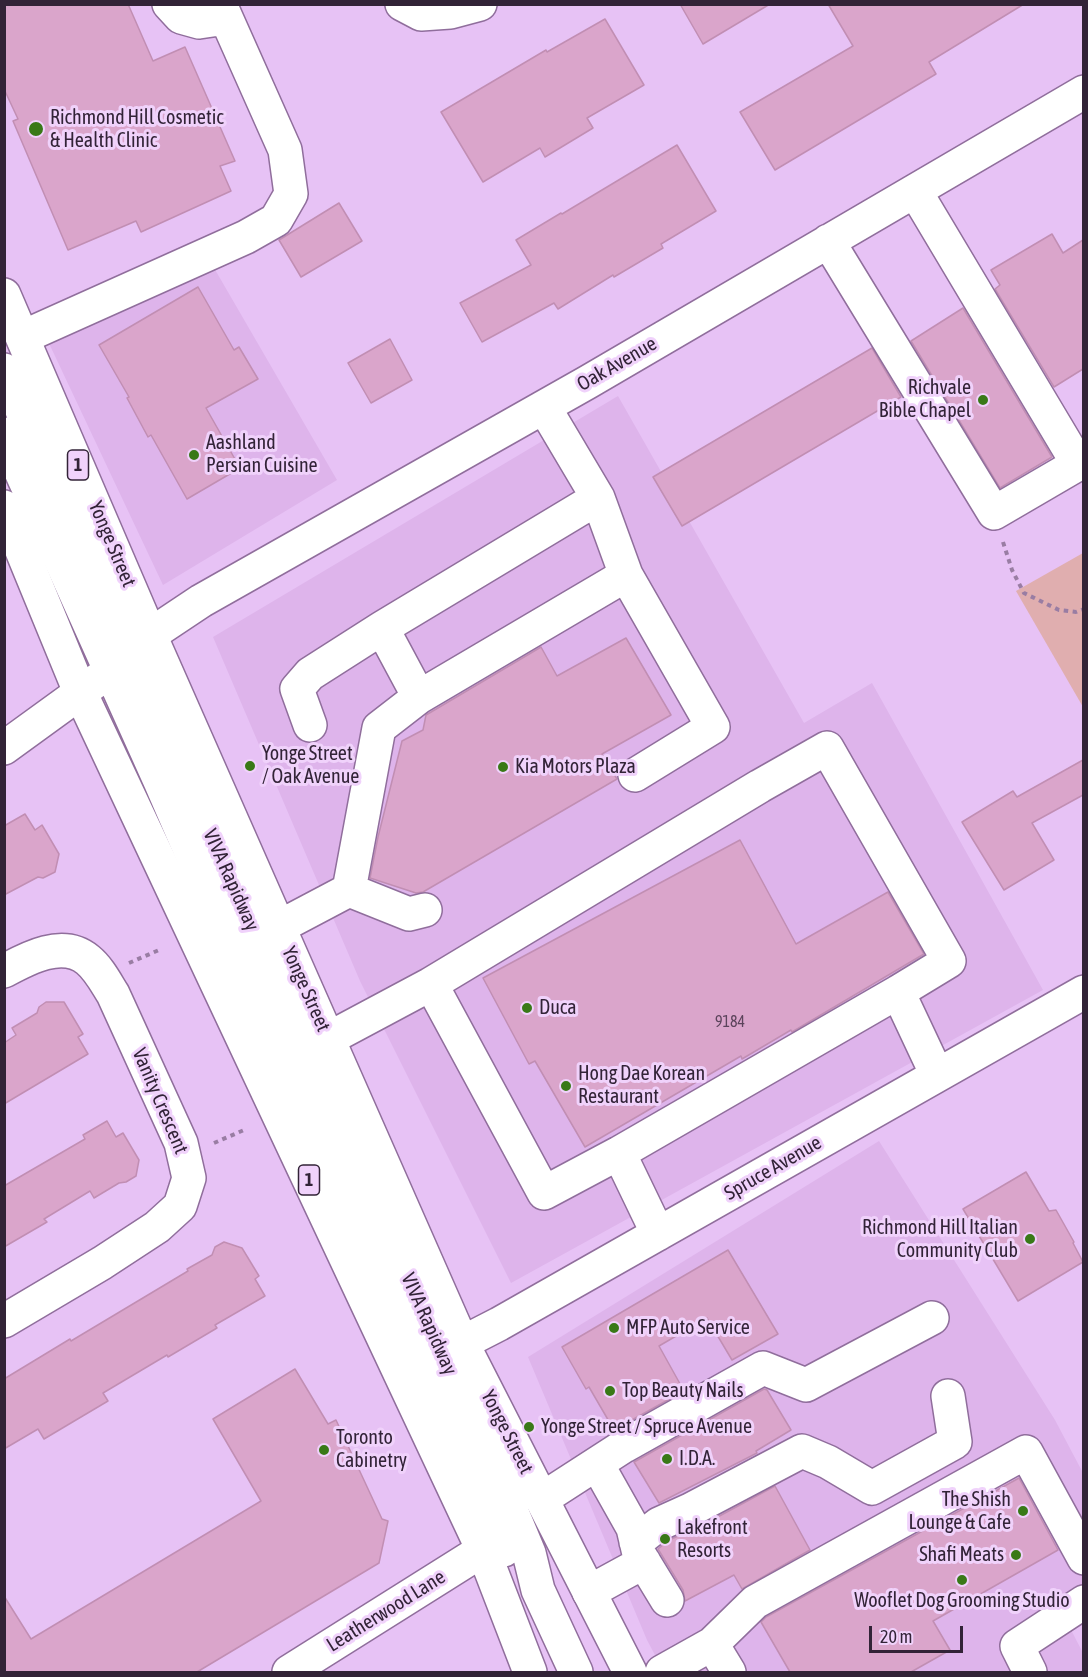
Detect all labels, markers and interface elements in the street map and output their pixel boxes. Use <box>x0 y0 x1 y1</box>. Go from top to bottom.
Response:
place label: Richmond Hill Cosmetic & Health Clinic <box>50 106 224 153</box>
marker: Richmond Hill Cosmetic & Health Clinic <box>27 120 45 138</box>
street label: Oak Avenue <box>573 332 661 396</box>
place label: Richvale Bible Chapel <box>879 376 971 423</box>
marker: Richvale Bible Chapel <box>976 393 990 407</box>
place label: Aashland Persian Cuisine <box>206 431 318 478</box>
marker: Aashland Persian Cuisine <box>187 448 201 462</box>
road number: 1 <box>68 450 88 480</box>
street label: Yonge Street <box>83 498 141 590</box>
place label: Yonge Street / Oak Avenue <box>262 742 359 789</box>
place label: Kia Motors Plaza <box>515 755 636 779</box>
marker: Yonge Street / Oak Avenue <box>243 759 257 773</box>
marker: Kia Motors Plaza <box>496 760 510 774</box>
street label: VIVA Rapidway <box>198 825 264 935</box>
street label: Yonge Street <box>277 943 335 1035</box>
place label: Duca <box>539 996 577 1020</box>
marker: Duca <box>520 1001 534 1015</box>
house number: 9184 <box>715 1012 745 1032</box>
street label: Vanity Crescent <box>127 1045 193 1157</box>
place label: Hong Dae Korean Restaurant <box>578 1062 705 1109</box>
marker: Hong Dae Korean Restaurant <box>559 1079 573 1093</box>
street label: Spruce Avenue <box>720 1131 826 1205</box>
road number: 1 <box>298 1165 320 1195</box>
place label: Richmond Hill Italian Community Club <box>862 1216 1018 1263</box>
marker: Richmond Hill Italian Community Club <box>1023 1232 1037 1246</box>
street label: VIVA Rapidway <box>396 1269 462 1379</box>
place label: MFP Auto Service <box>626 1316 750 1340</box>
marker: MFP Auto Service <box>607 1321 621 1335</box>
place label: Top Beauty Nails <box>622 1379 744 1403</box>
marker: Top Beauty Nails <box>603 1384 617 1398</box>
street label: Yonge Street <box>476 1386 538 1478</box>
place label: Yonge Street / Spruce Avenue <box>541 1415 752 1439</box>
marker: Yonge Street / Spruce Avenue <box>522 1420 536 1434</box>
place label: Toronto Cabinetry <box>336 1426 407 1473</box>
marker: Toronto Cabinetry <box>317 1443 331 1457</box>
place label: I.D.A. <box>679 1447 715 1471</box>
marker: I.D.A. <box>660 1452 674 1466</box>
place label: The Shish Lounge & Cafe <box>908 1488 1011 1535</box>
marker: The Shish Lounge & Cafe <box>1016 1504 1030 1518</box>
place label: Lakefront Resorts <box>677 1516 748 1563</box>
marker: Lakefront Resorts <box>658 1532 672 1546</box>
place label: Shafi Meats <box>919 1543 1004 1567</box>
marker: Shafi Meats <box>1009 1548 1023 1562</box>
street label: Leatherwood Lane <box>322 1565 450 1657</box>
marker: Wooflet Dog Grooming Studio <box>955 1573 969 1587</box>
place label: Wooflet Dog Grooming Studio <box>854 1589 1070 1613</box>
scale bar <box>872 1614 966 1652</box>
text: 20 m <box>880 1626 912 1647</box>

